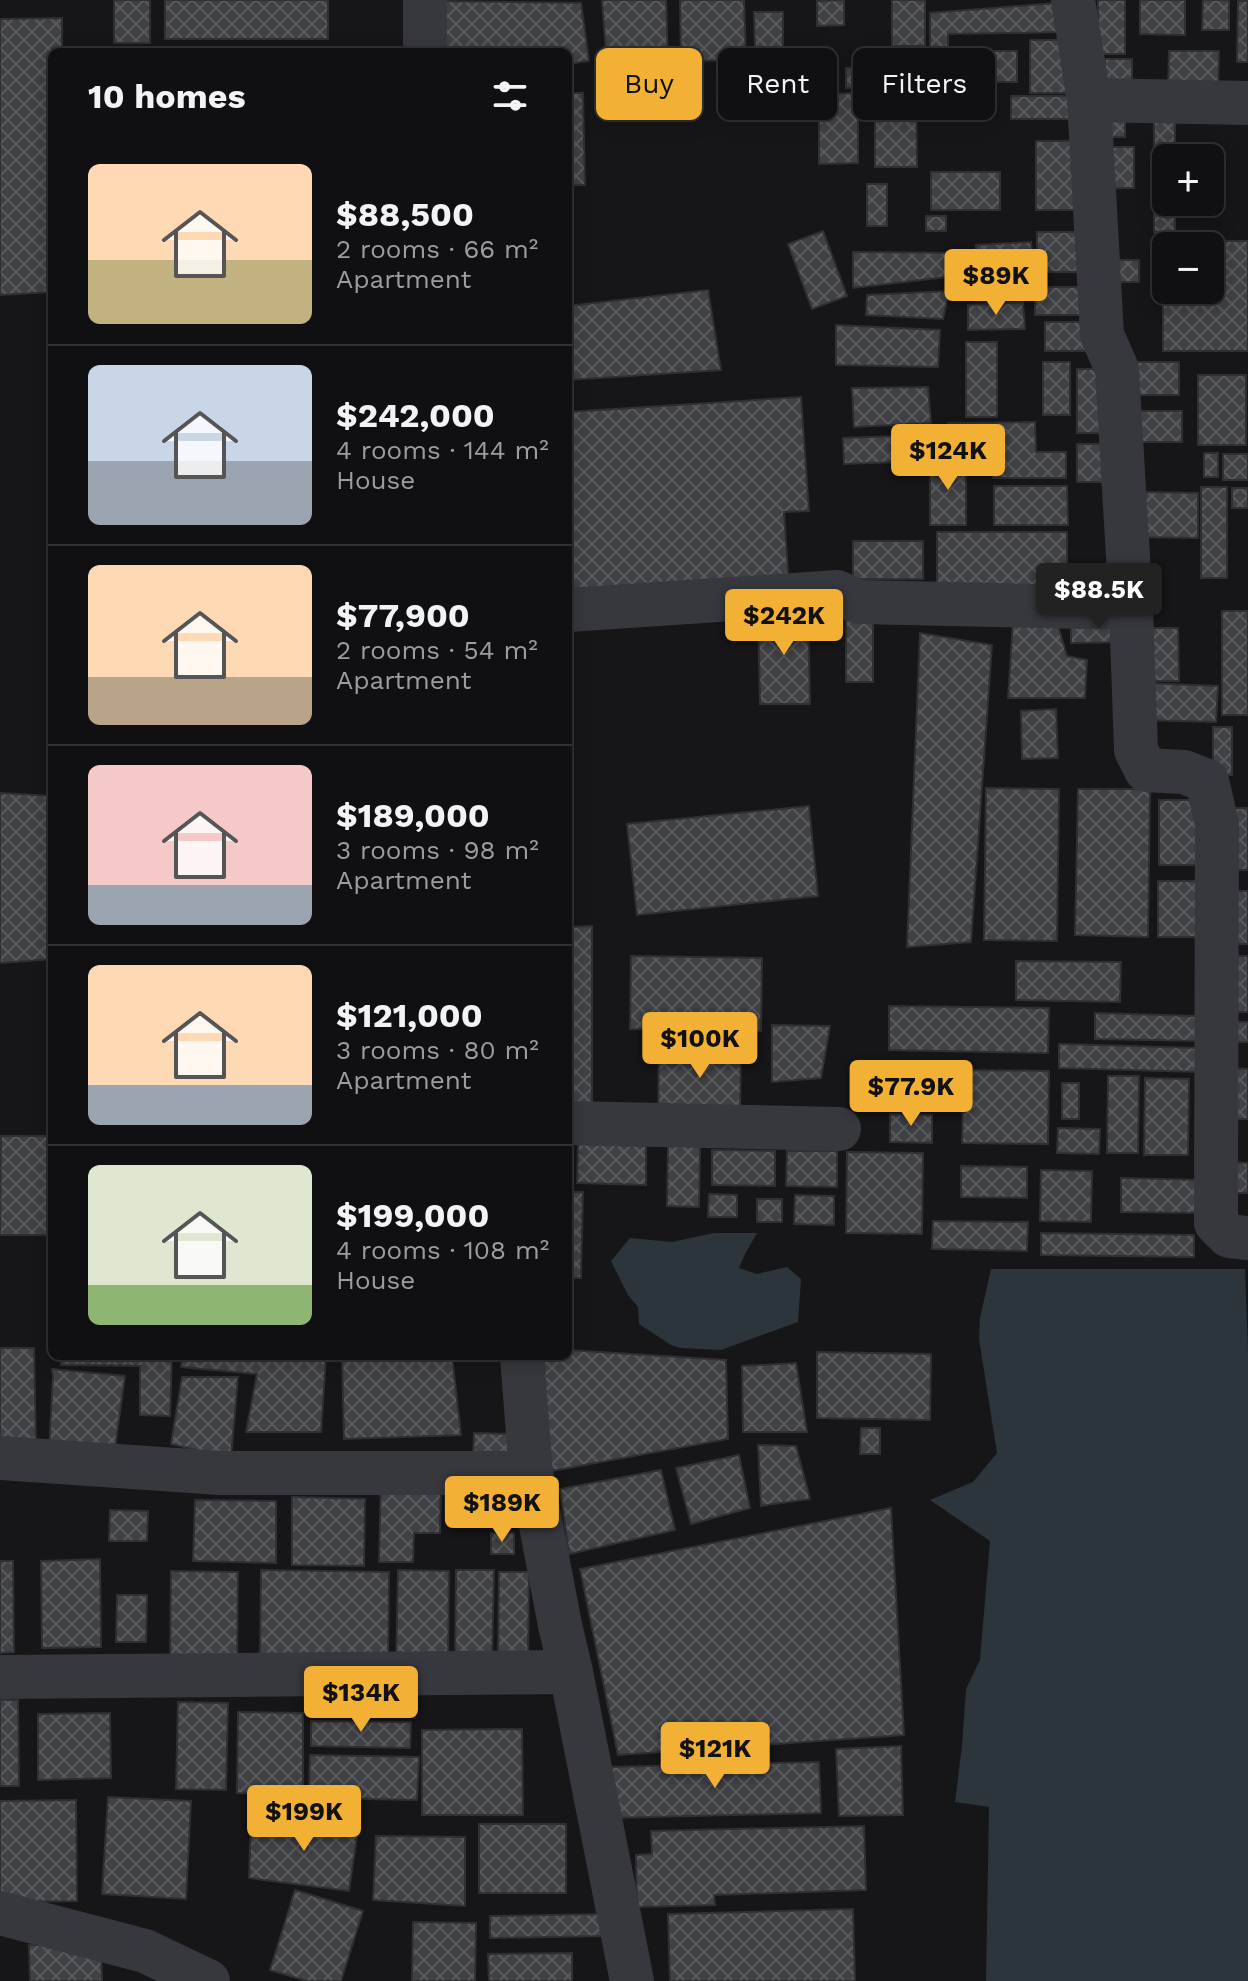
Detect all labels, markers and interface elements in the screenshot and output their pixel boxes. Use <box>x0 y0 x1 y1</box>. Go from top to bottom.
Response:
chip: Buy <box>596 48 702 120</box>
chip: Rent <box>718 48 837 120</box>
chip: Filters <box>853 48 995 120</box>
icon: filters <box>488 74 532 118</box>
text: 10 homes <box>88 76 246 116</box>
map controls <box>1152 144 1224 304</box>
button: + <box>1152 144 1224 216</box>
text: $88,500 <box>336 194 474 234</box>
icon: home <box>152 196 248 292</box>
button: − <box>1152 232 1224 304</box>
text: 2 rooms · 66 m² <box>336 234 538 264</box>
pin: $89K <box>949 249 1043 317</box>
text: $89K <box>962 260 1030 290</box>
text: Apartment <box>336 264 472 294</box>
text: $242,000 <box>336 395 495 435</box>
icon: home <box>152 397 248 493</box>
pin: $124K <box>892 424 1004 492</box>
text: 4 rooms · 144 m² <box>336 435 549 465</box>
text: $124K <box>909 435 987 465</box>
text: House <box>336 465 415 495</box>
pin: $88.5K <box>1034 563 1164 631</box>
text: $88.5K <box>1054 574 1144 604</box>
pin: $242K <box>728 589 840 657</box>
text: $77,900 <box>336 595 470 635</box>
icon: home <box>152 597 248 693</box>
text: $242K <box>743 600 825 630</box>
text: 2 rooms · 54 m² <box>336 635 538 665</box>
text: Apartment <box>336 665 472 695</box>
text: $189,000 <box>336 795 490 835</box>
icon: home <box>152 797 248 893</box>
text: 3 rooms · 98 m² <box>336 835 539 865</box>
text: Apartment <box>336 865 472 895</box>
text: $121,000 <box>336 995 483 1035</box>
icon: home <box>152 997 248 1093</box>
pin: $100K <box>644 1012 756 1080</box>
text: $100K <box>660 1023 740 1053</box>
text: 3 rooms · 80 m² <box>336 1035 539 1065</box>
pin: $77.9K <box>846 1060 976 1128</box>
text: Apartment <box>336 1065 472 1095</box>
text: $77.9K <box>868 1071 954 1101</box>
text: $199,000 <box>336 1195 489 1235</box>
icon: home <box>152 1197 248 1293</box>
text: 4 rooms · 108 m² <box>336 1235 549 1265</box>
text: House <box>336 1265 415 1295</box>
pin: $189K <box>446 1476 558 1544</box>
text: $189K <box>463 1487 541 1517</box>
pin: $134K <box>305 1666 417 1734</box>
text: $134K <box>322 1677 400 1707</box>
pin: $121K <box>659 1722 771 1790</box>
text: $121K <box>679 1733 751 1763</box>
pin: $199K <box>248 1785 360 1853</box>
text: $199K <box>265 1796 343 1826</box>

